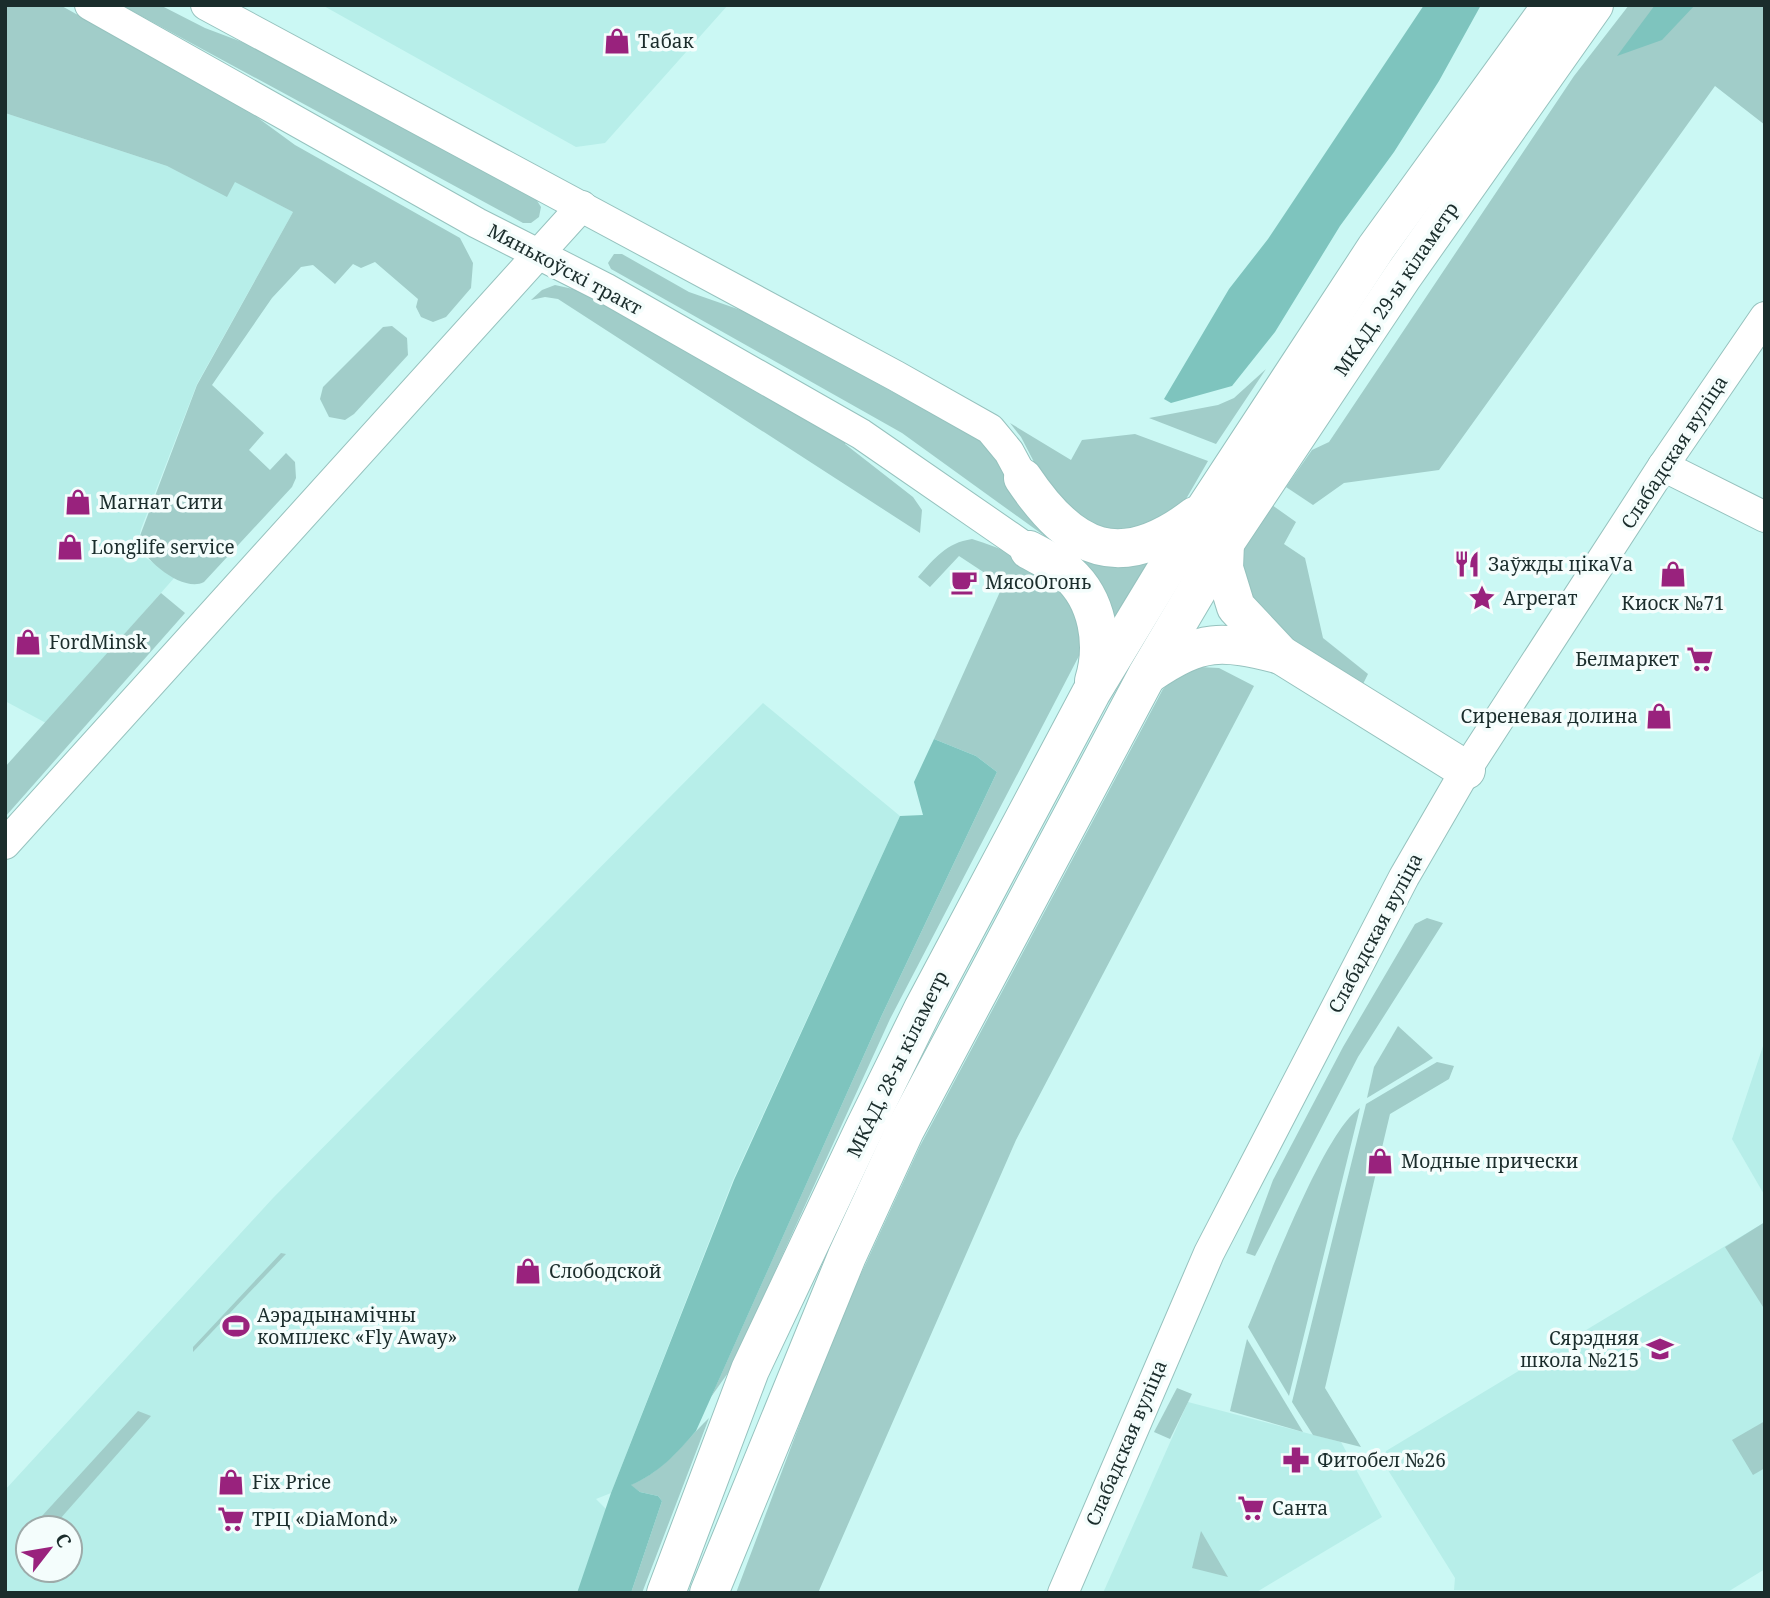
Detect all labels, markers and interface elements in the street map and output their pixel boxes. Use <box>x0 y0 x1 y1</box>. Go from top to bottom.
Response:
shop icon: Табак <box>602 26 632 56</box>
place label: Табак <box>638 28 695 54</box>
street label: МКАД, 29-ы кіламетр <box>1328 197 1464 381</box>
street label: Мянькоўскі тракт <box>483 217 647 321</box>
street label: Слабадская вуліца <box>1615 370 1733 534</box>
shop icon: Магнат Cити <box>63 487 93 517</box>
place label: Магнат Cити <box>99 489 223 515</box>
shop icon: Longlife service <box>55 532 85 562</box>
place label: Longlife service <box>91 534 235 560</box>
restaurant icon: Заўжды цікаVа <box>1452 549 1482 579</box>
place label: Заўжды цікаVа <box>1488 551 1633 577</box>
shop icon: Киоск №71 <box>1658 559 1688 589</box>
cafe icon: МясоОгонь <box>949 567 979 597</box>
place label: МясоОгонь <box>985 569 1091 595</box>
place icon: Агрегат <box>1467 583 1497 613</box>
place label: Агрегат <box>1503 585 1578 611</box>
place label: Киоск №71 <box>1621 590 1725 616</box>
shop icon: FordMinsk <box>13 627 43 657</box>
place label: FordMinsk <box>49 629 148 655</box>
supermarket icon: Белмаркет <box>1685 644 1715 674</box>
place label: Белмаркет <box>1575 646 1679 672</box>
shop icon: Сиреневая долина <box>1644 701 1674 731</box>
place label: Сиреневая долина <box>1461 703 1638 729</box>
street label: Слабадская вуліца <box>1322 848 1428 1018</box>
street label: МКАД, 28-ы кіламетр <box>840 966 954 1162</box>
shop icon: Модные прически <box>1365 1146 1395 1176</box>
place label: Модные прически <box>1401 1148 1578 1174</box>
shop icon: Слободской <box>513 1256 543 1286</box>
place label: Слободской <box>549 1258 662 1284</box>
place label: Аэрадынамічны комплекс «Fly Away» <box>257 1302 457 1350</box>
sports icon: Аэрадынамічны комплекс «Fly Away» <box>221 1311 251 1341</box>
place label: Сярэдняя школа №215 <box>1520 1325 1639 1373</box>
school or university icon: Сярэдняя школа №215 <box>1645 1334 1675 1364</box>
street label: Слабадская вуліца <box>1079 1356 1173 1530</box>
pharmacy icon: Фитобел №26 <box>1281 1445 1311 1475</box>
place label: Фитобел №26 <box>1317 1447 1446 1473</box>
shop icon: Fix Price <box>216 1467 246 1497</box>
place label: Fix Price <box>252 1469 331 1495</box>
supermarket icon: Санта <box>1236 1493 1266 1523</box>
place label: Санта <box>1272 1495 1328 1521</box>
supermarket icon: ТРЦ «DiaMond» <box>216 1504 246 1534</box>
place label: ТРЦ «DiaMond» <box>252 1506 398 1532</box>
north arrow <box>14 1514 84 1584</box>
text: С <box>49 1528 78 1552</box>

